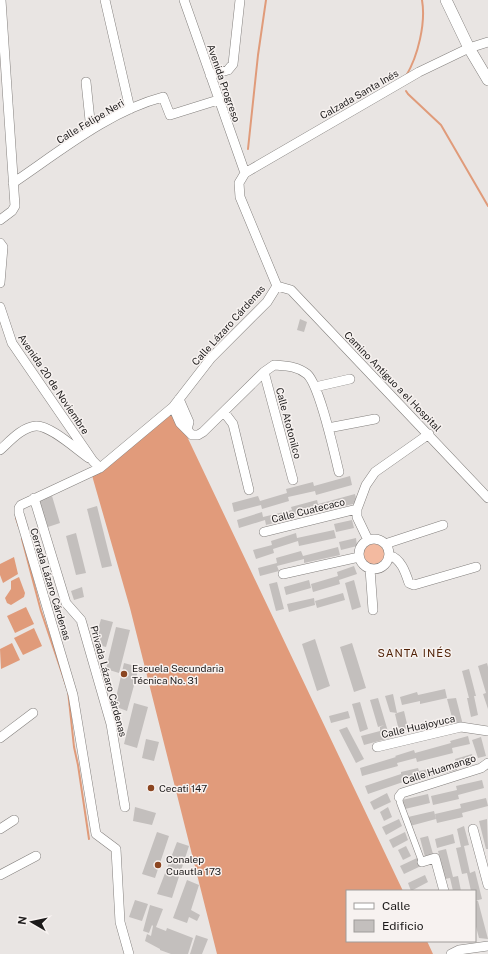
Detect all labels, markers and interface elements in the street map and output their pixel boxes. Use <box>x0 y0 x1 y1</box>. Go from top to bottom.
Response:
street label: Avenida Progreso <box>205 43 243 124</box>
street label: Calzada Santa Inés <box>318 67 400 121</box>
street label: Calle Felipe Neri <box>54 96 126 146</box>
street label: Calle Lázaro Cárdenas <box>189 283 267 367</box>
street label: Camino Antiguo a el Hospital <box>342 329 444 433</box>
street label: Avenida 20 de Noviembre <box>16 332 92 437</box>
street label: Calle Atotonilco <box>274 386 304 460</box>
street label: Calle Cuatecaco <box>270 495 346 525</box>
street label: Cerrada Lázaro Cárdenas <box>28 526 74 642</box>
street label: Privada Lázaro Cárdenas <box>88 624 130 738</box>
district label: SANTA INÉS <box>378 646 452 659</box>
place label: Escuela Secundaria Técnica No. 31 <box>132 662 224 686</box>
marker: Escuela Secundaria Técnica No. 31 <box>119 669 129 679</box>
street label: Calle Huajoyuca <box>380 712 456 740</box>
street label: Calle Huamango <box>401 751 478 787</box>
place label: Cecati 147 <box>159 782 207 794</box>
marker: Cecati 147 <box>146 783 156 793</box>
place label: Conalep Cuautla 173 <box>166 853 221 877</box>
marker: Conalep Cuautla 173 <box>153 860 163 870</box>
legend <box>346 890 476 942</box>
text: Calle <box>382 899 411 913</box>
north arrow <box>12 902 52 942</box>
text: N <box>16 915 29 926</box>
text: Edificio <box>382 919 424 933</box>

